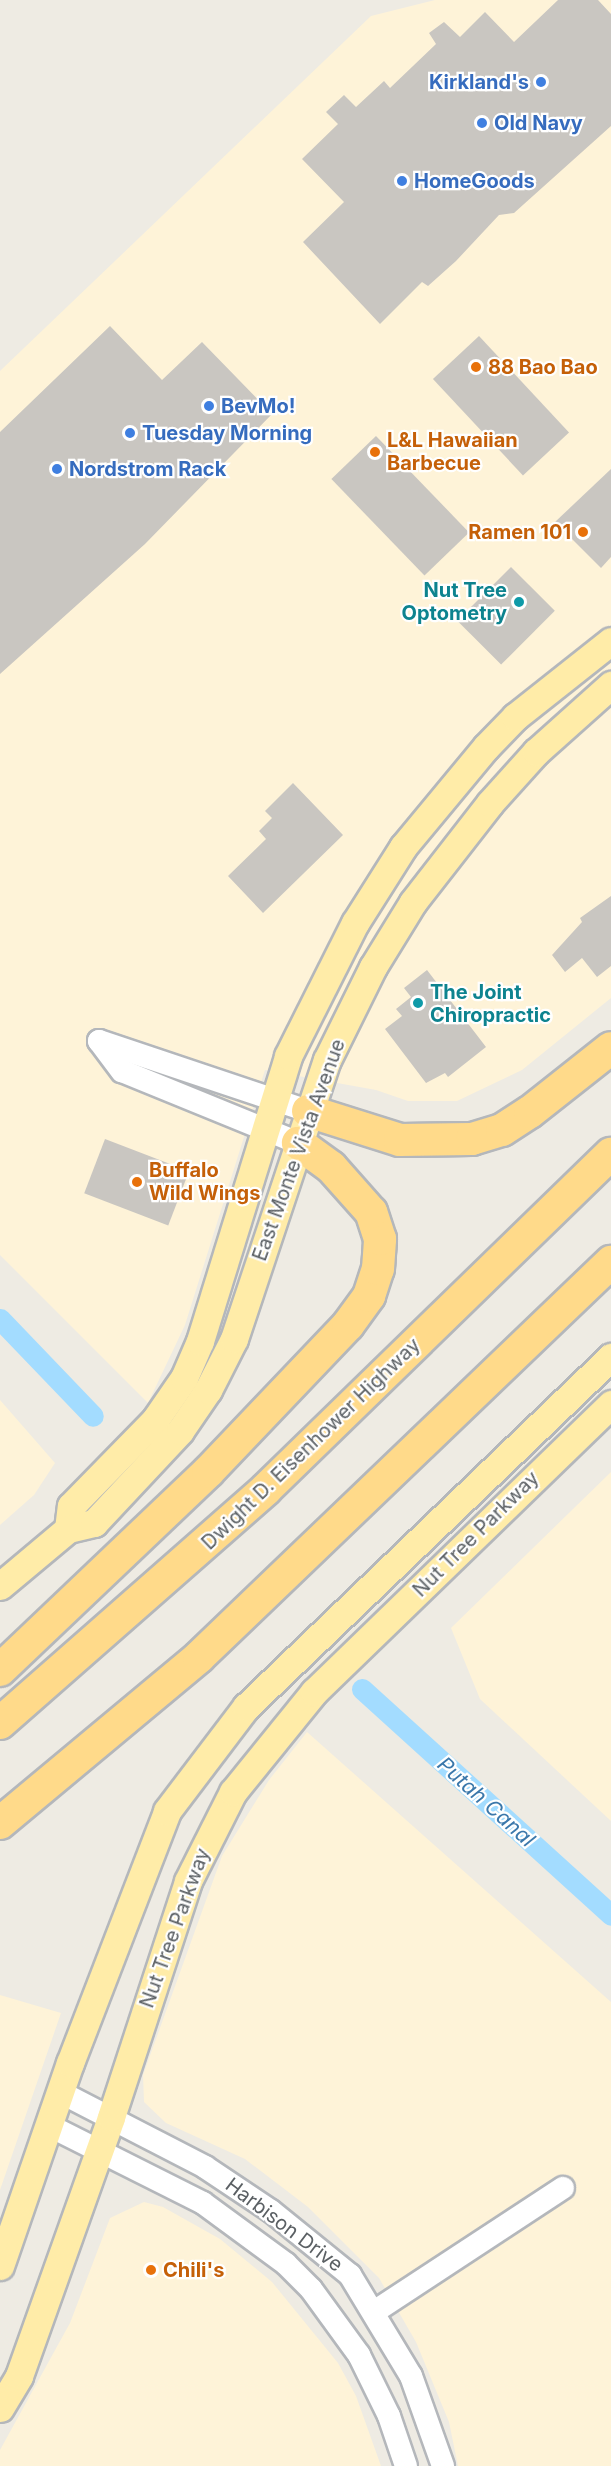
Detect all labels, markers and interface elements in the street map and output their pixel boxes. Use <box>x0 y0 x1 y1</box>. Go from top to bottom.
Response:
place label: Kirkland's <box>429 70 529 94</box>
marker: Kirkland's <box>534 75 548 89</box>
place label: Old Navy <box>494 111 583 135</box>
marker: Old Navy <box>475 116 489 130</box>
place label: HomeGoods <box>414 169 535 193</box>
marker: HomeGoods <box>395 174 409 188</box>
place label: 88 Bao Bao <box>488 355 598 379</box>
marker: 88 Bao Bao <box>469 360 483 374</box>
place label: BevMo! <box>221 394 295 418</box>
marker: BevMo! <box>202 399 216 413</box>
place label: Tuesday Morning <box>142 421 312 445</box>
marker: Tuesday Morning <box>123 426 137 440</box>
place label: L&L Hawaiian Barbecue <box>387 428 518 475</box>
marker: L&L Hawaiian Barbecue <box>368 445 382 459</box>
place label: Nordstrom Rack <box>69 457 226 481</box>
marker: Nordstrom Rack <box>50 462 64 476</box>
place label: Ramen 101 <box>468 520 571 544</box>
marker: Ramen 101 <box>576 525 590 539</box>
place label: Nut Tree Optometry <box>402 578 507 625</box>
marker: Nut Tree Optometry <box>512 595 526 609</box>
place label: The Joint Chiropractic <box>430 980 551 1027</box>
marker: The Joint Chiropractic <box>411 996 425 1010</box>
street label: East Monte Vista Avenue <box>248 1036 350 1264</box>
place label: Buffalo Wild Wings <box>149 1158 260 1205</box>
marker: Buffalo Wild Wings <box>130 1175 144 1189</box>
street label: Dwight D. Eisenhower Highway <box>197 1333 425 1555</box>
street label: Nut Tree Parkway <box>408 1466 544 1602</box>
water label: Putah Canal <box>432 1752 540 1852</box>
street label: Nut Tree Parkway <box>135 1845 215 2011</box>
street label: Harbison Drive <box>221 2173 347 2277</box>
place label: Chili's <box>163 2258 224 2282</box>
marker: Chili's <box>144 2263 158 2277</box>

